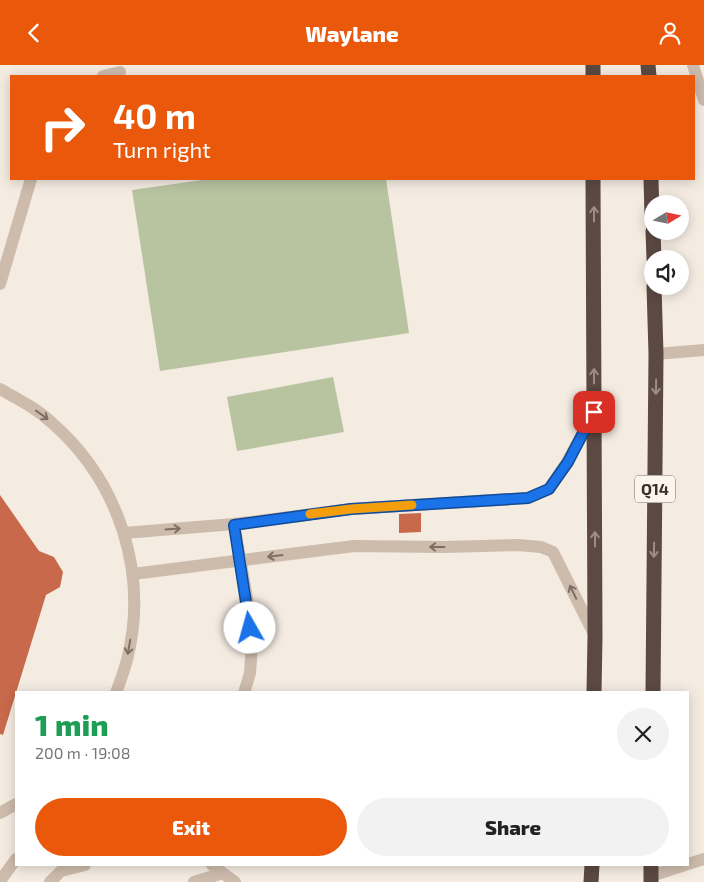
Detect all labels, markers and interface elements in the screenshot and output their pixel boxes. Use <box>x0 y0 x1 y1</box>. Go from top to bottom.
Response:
icon: back <box>20 19 48 47</box>
icon: person <box>656 19 684 47</box>
text: Waylane <box>305 20 399 46</box>
text: 40 m <box>113 94 196 136</box>
icon: right <box>30 95 95 160</box>
text: Turn right <box>113 136 211 162</box>
north arrow <box>644 195 689 240</box>
map controls <box>644 195 689 295</box>
one-way arrow <box>589 206 599 222</box>
button: sound <box>644 250 689 295</box>
one-way arrow <box>589 369 599 385</box>
one-way arrow <box>651 379 661 395</box>
pin <box>573 391 615 433</box>
icon: arrive <box>580 398 608 426</box>
one-way arrow <box>34 409 48 420</box>
road number: Q14 <box>635 475 675 503</box>
one-way arrow <box>164 524 180 534</box>
one-way arrow <box>590 531 600 548</box>
one-way arrow <box>429 542 446 552</box>
one-way arrow <box>650 542 659 558</box>
one-way arrow <box>267 551 283 561</box>
one-way arrow <box>568 585 577 600</box>
position arrow <box>223 601 275 653</box>
one-way arrow <box>124 638 134 654</box>
text: 1 min <box>35 706 109 742</box>
button: close <box>617 708 669 760</box>
text: 200 m · 19:08 <box>35 743 130 762</box>
button: Exit <box>35 798 347 856</box>
button: Share <box>357 798 669 856</box>

